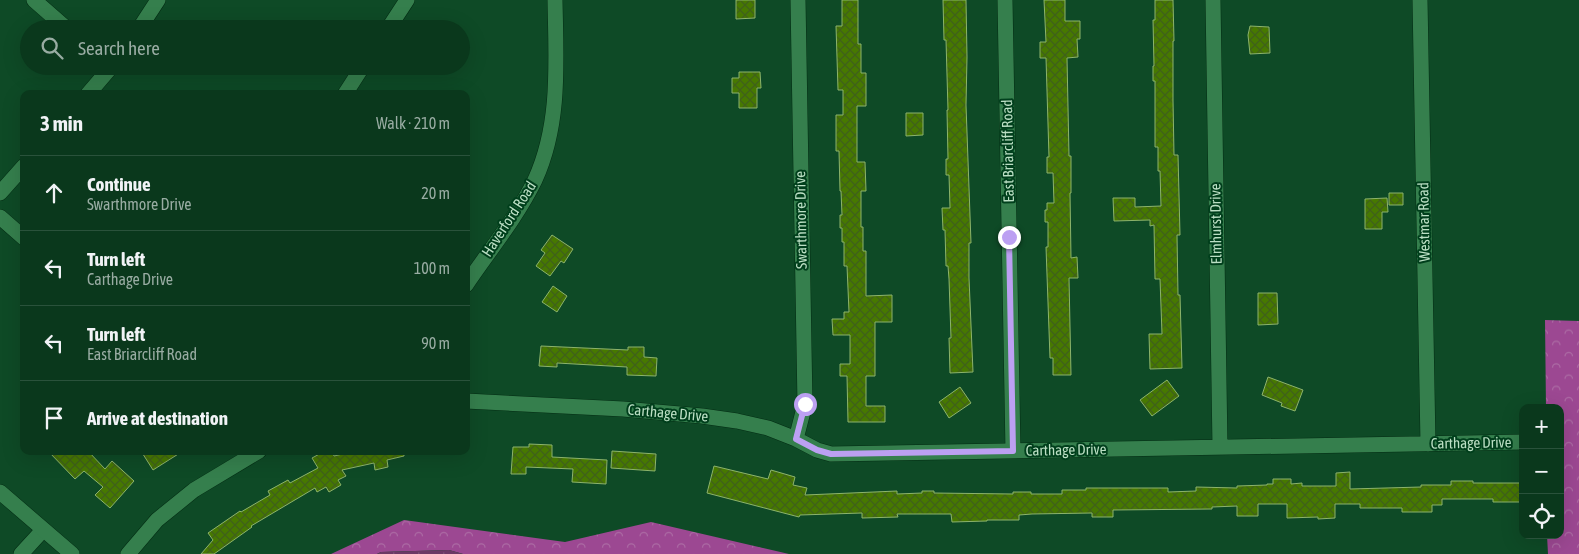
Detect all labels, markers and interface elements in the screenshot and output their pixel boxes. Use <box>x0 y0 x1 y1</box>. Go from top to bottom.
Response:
search box <box>20 20 470 75</box>
icon: search <box>38 34 66 62</box>
text: Search here <box>78 37 160 59</box>
street label: East Briarcliff Road <box>998 99 1017 203</box>
text: 3 min <box>40 111 83 135</box>
text: Walk · 210 m <box>376 114 450 132</box>
street label: Swarthmore Drive <box>791 171 810 269</box>
text: Continue <box>87 173 151 195</box>
street label: Haverford Road <box>478 178 539 260</box>
icon: ahead <box>40 179 68 207</box>
street label: Westmar Road <box>1414 182 1433 262</box>
street label: Elmhurst Drive <box>1206 183 1225 265</box>
text: 20 m <box>421 184 450 202</box>
text: Swarthmore Drive <box>87 195 192 213</box>
route end <box>998 226 1021 249</box>
text: Turn left <box>87 248 145 270</box>
icon: left <box>40 254 68 282</box>
text: 100 m <box>414 259 450 277</box>
text: Carthage Drive <box>87 270 173 288</box>
text: Turn left <box>87 323 145 345</box>
icon: left <box>40 329 68 357</box>
text: 90 m <box>421 334 450 352</box>
text: East Briarcliff Road <box>87 345 197 363</box>
route start <box>794 393 817 416</box>
street label: Carthage Drive <box>627 401 709 425</box>
icon: arrive <box>40 404 68 432</box>
map controls <box>1519 404 1564 539</box>
button: + <box>1519 404 1564 449</box>
text: Arrive at destination <box>87 407 228 429</box>
street label: Carthage Drive <box>1430 433 1512 452</box>
street label: Carthage Drive <box>1025 440 1107 459</box>
button: − <box>1519 449 1564 494</box>
button: locate <box>1519 494 1564 539</box>

